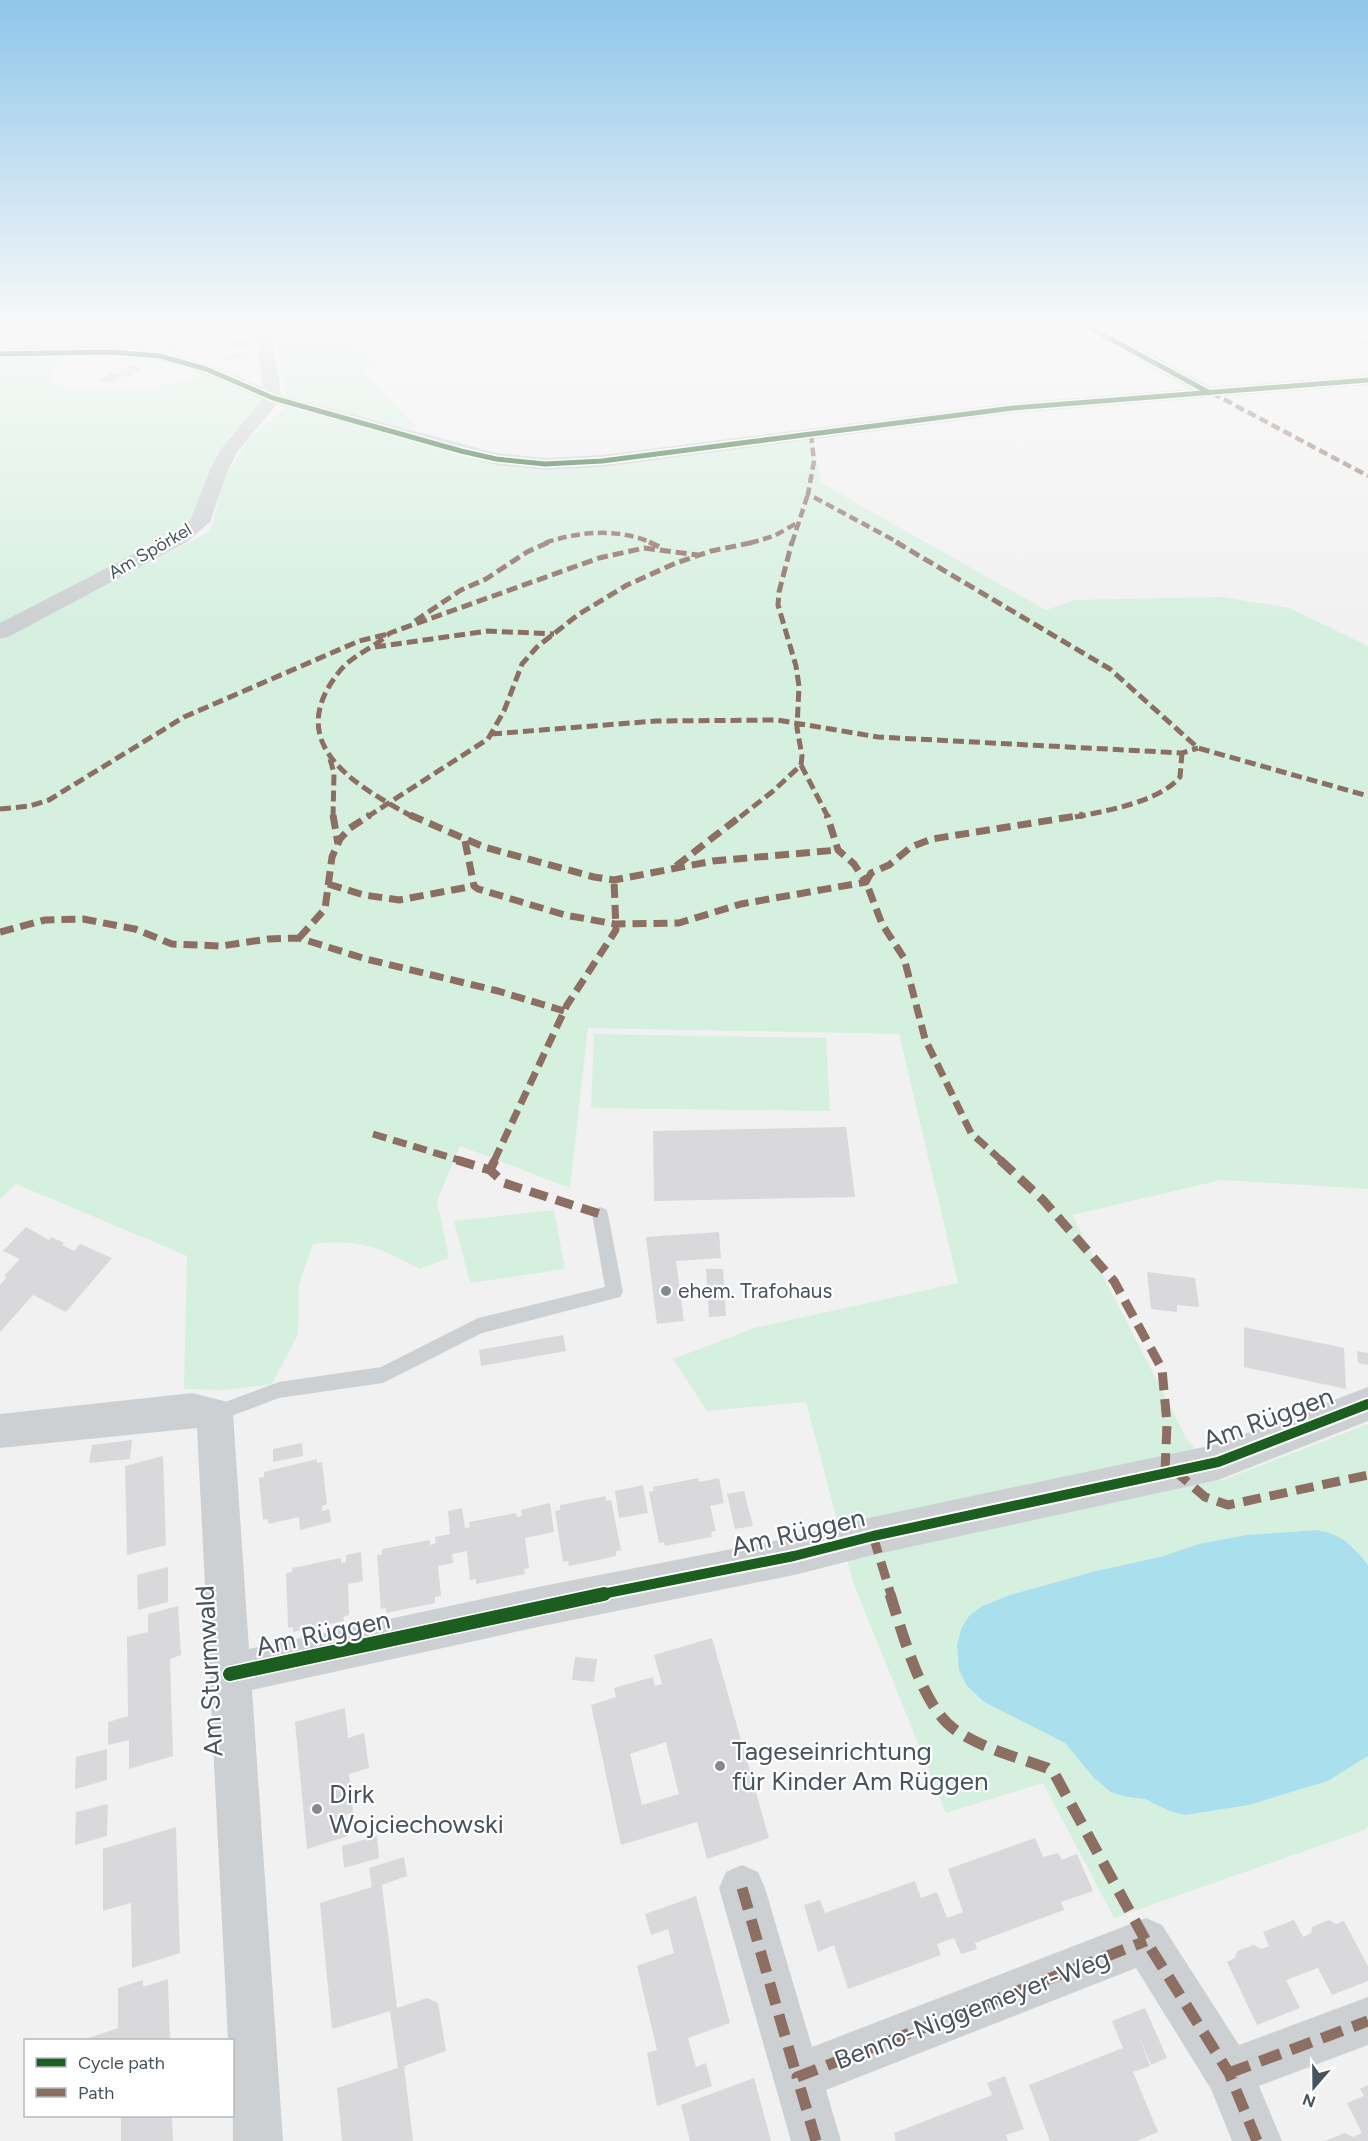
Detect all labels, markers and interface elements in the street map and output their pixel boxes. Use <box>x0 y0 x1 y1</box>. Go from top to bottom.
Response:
street label: Am Spörkel <box>104 518 196 584</box>
place label: ehem. Trafohaus <box>678 1278 832 1303</box>
marker: ehem. Trafohaus <box>659 1284 673 1298</box>
street label: Am Rüggen <box>1199 1380 1337 1456</box>
street label: Am Rüggen <box>728 1501 868 1563</box>
street label: Am Sturmwald <box>189 1585 229 1757</box>
street label: Am Rüggen <box>253 1603 393 1663</box>
place label: Tageseinrichtung für Kinder Am Rüggen <box>732 1735 989 1797</box>
marker: Tageseinrichtung für Kinder Am Rüggen <box>713 1759 727 1773</box>
place label: Dirk Wojciechowski <box>329 1778 504 1840</box>
marker: Dirk Wojciechowski <box>310 1802 324 1816</box>
street label: Benno-Niggemeyer-Weg <box>830 1942 1114 2076</box>
legend <box>24 2039 234 2117</box>
text: Cycle path <box>78 2052 165 2074</box>
north arrow <box>1284 2057 1344 2117</box>
text: Path <box>78 2082 114 2104</box>
text: N <box>1300 2090 1318 2112</box>

